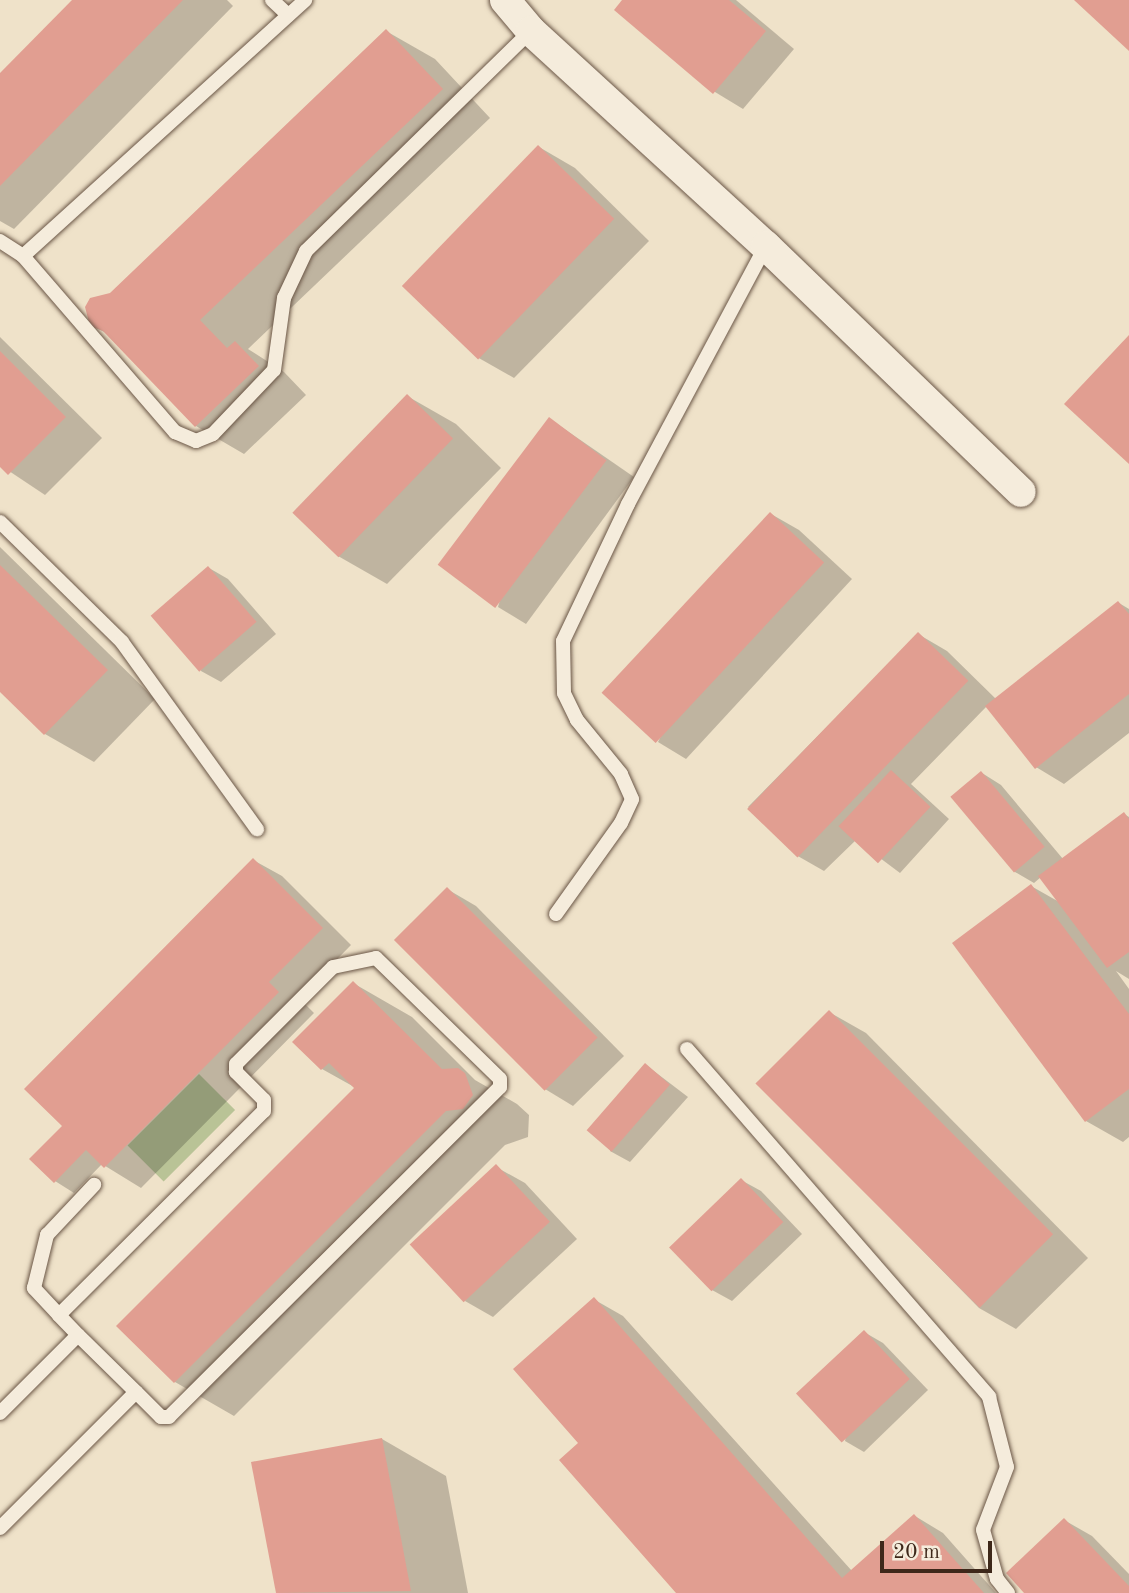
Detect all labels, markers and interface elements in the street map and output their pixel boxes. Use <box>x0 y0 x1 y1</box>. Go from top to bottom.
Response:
scale bar <box>884 1526 996 1570</box>
text: 20 m <box>893 1542 940 1563</box>

